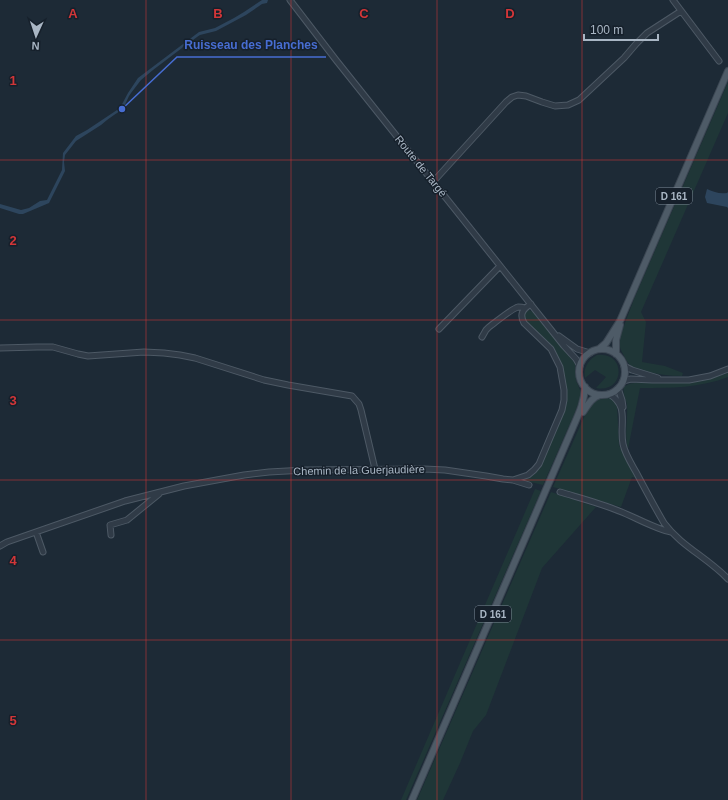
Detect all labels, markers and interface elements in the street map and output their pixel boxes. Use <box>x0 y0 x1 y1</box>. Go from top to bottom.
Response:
text: A <box>68 6 78 21</box>
text: B <box>213 6 223 21</box>
text: C <box>359 6 369 21</box>
text: D <box>505 6 515 21</box>
north arrow <box>16 16 56 56</box>
scale bar <box>584 16 658 42</box>
text: 100 m <box>590 23 623 37</box>
callout: Ruisseau des Planches <box>177 33 326 57</box>
text: Ruisseau des Planches <box>184 38 318 52</box>
text: N <box>31 40 40 52</box>
text: 1 <box>9 73 17 88</box>
street label: Route de Targé <box>393 133 449 199</box>
road number: D 161 <box>656 188 692 204</box>
text: 2 <box>9 233 17 248</box>
text: 3 <box>9 393 17 408</box>
street label: Chemin de la Guerjaudière <box>293 463 425 477</box>
text: 4 <box>9 553 17 568</box>
road number: D 161 <box>475 606 511 622</box>
text: 5 <box>9 713 17 728</box>

